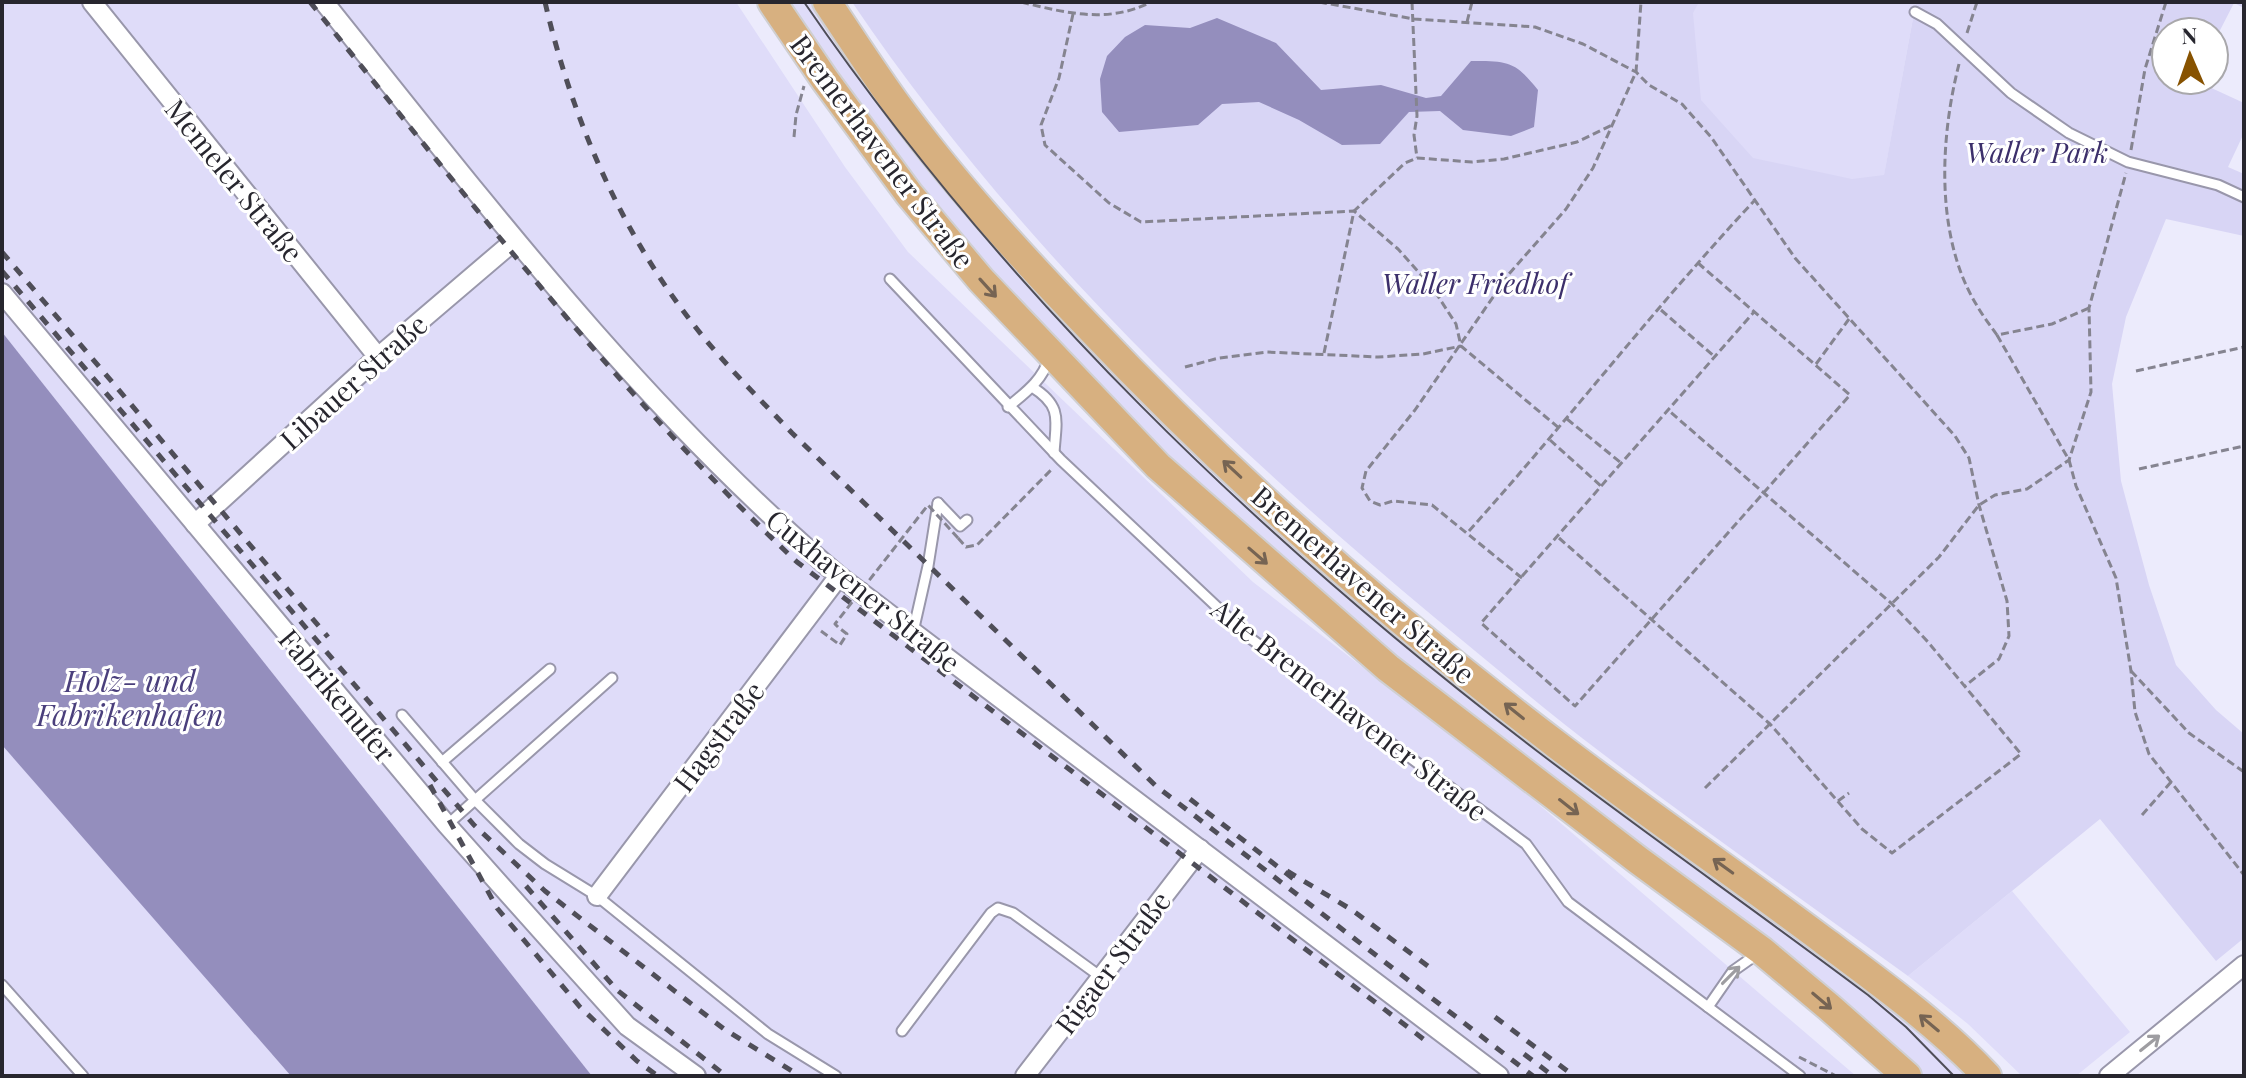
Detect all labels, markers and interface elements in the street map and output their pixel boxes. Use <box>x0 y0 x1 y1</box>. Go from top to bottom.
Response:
north arrow <box>2150 16 2230 96</box>
text: N <box>2181 20 2198 50</box>
street label: Bremerhavener Straße <box>783 27 983 275</box>
street label: Memeler Straße <box>158 91 312 269</box>
park label: Waller Park <box>1966 133 2108 170</box>
park label: Waller Friedhof <box>1382 264 1573 301</box>
one-way arrow <box>978 277 996 297</box>
street label: Libauer Straße <box>272 305 434 457</box>
one-way arrow <box>1222 460 1242 478</box>
street label: Bremerhavener Straße <box>1245 477 1483 691</box>
street label: Cuxhavener Straße <box>759 500 969 680</box>
one-way arrow <box>1247 546 1267 564</box>
street label: Alte Bremerhavener Straße <box>1204 589 1496 828</box>
street label: Fabrikenufer <box>271 621 405 770</box>
water label: Holz- und Fabrikenhafen <box>35 660 223 734</box>
street label: Hagstraße <box>664 673 772 799</box>
one-way arrow <box>1504 702 1525 719</box>
one-way arrow <box>1558 798 1579 815</box>
one-way arrow <box>1712 858 1734 874</box>
street label: Rigaer Straße <box>1046 883 1178 1041</box>
one-way arrow <box>1721 966 1741 985</box>
one-way arrow <box>1811 992 1832 1009</box>
one-way arrow <box>1920 1014 1940 1032</box>
one-way arrow <box>2139 1034 2160 1052</box>

